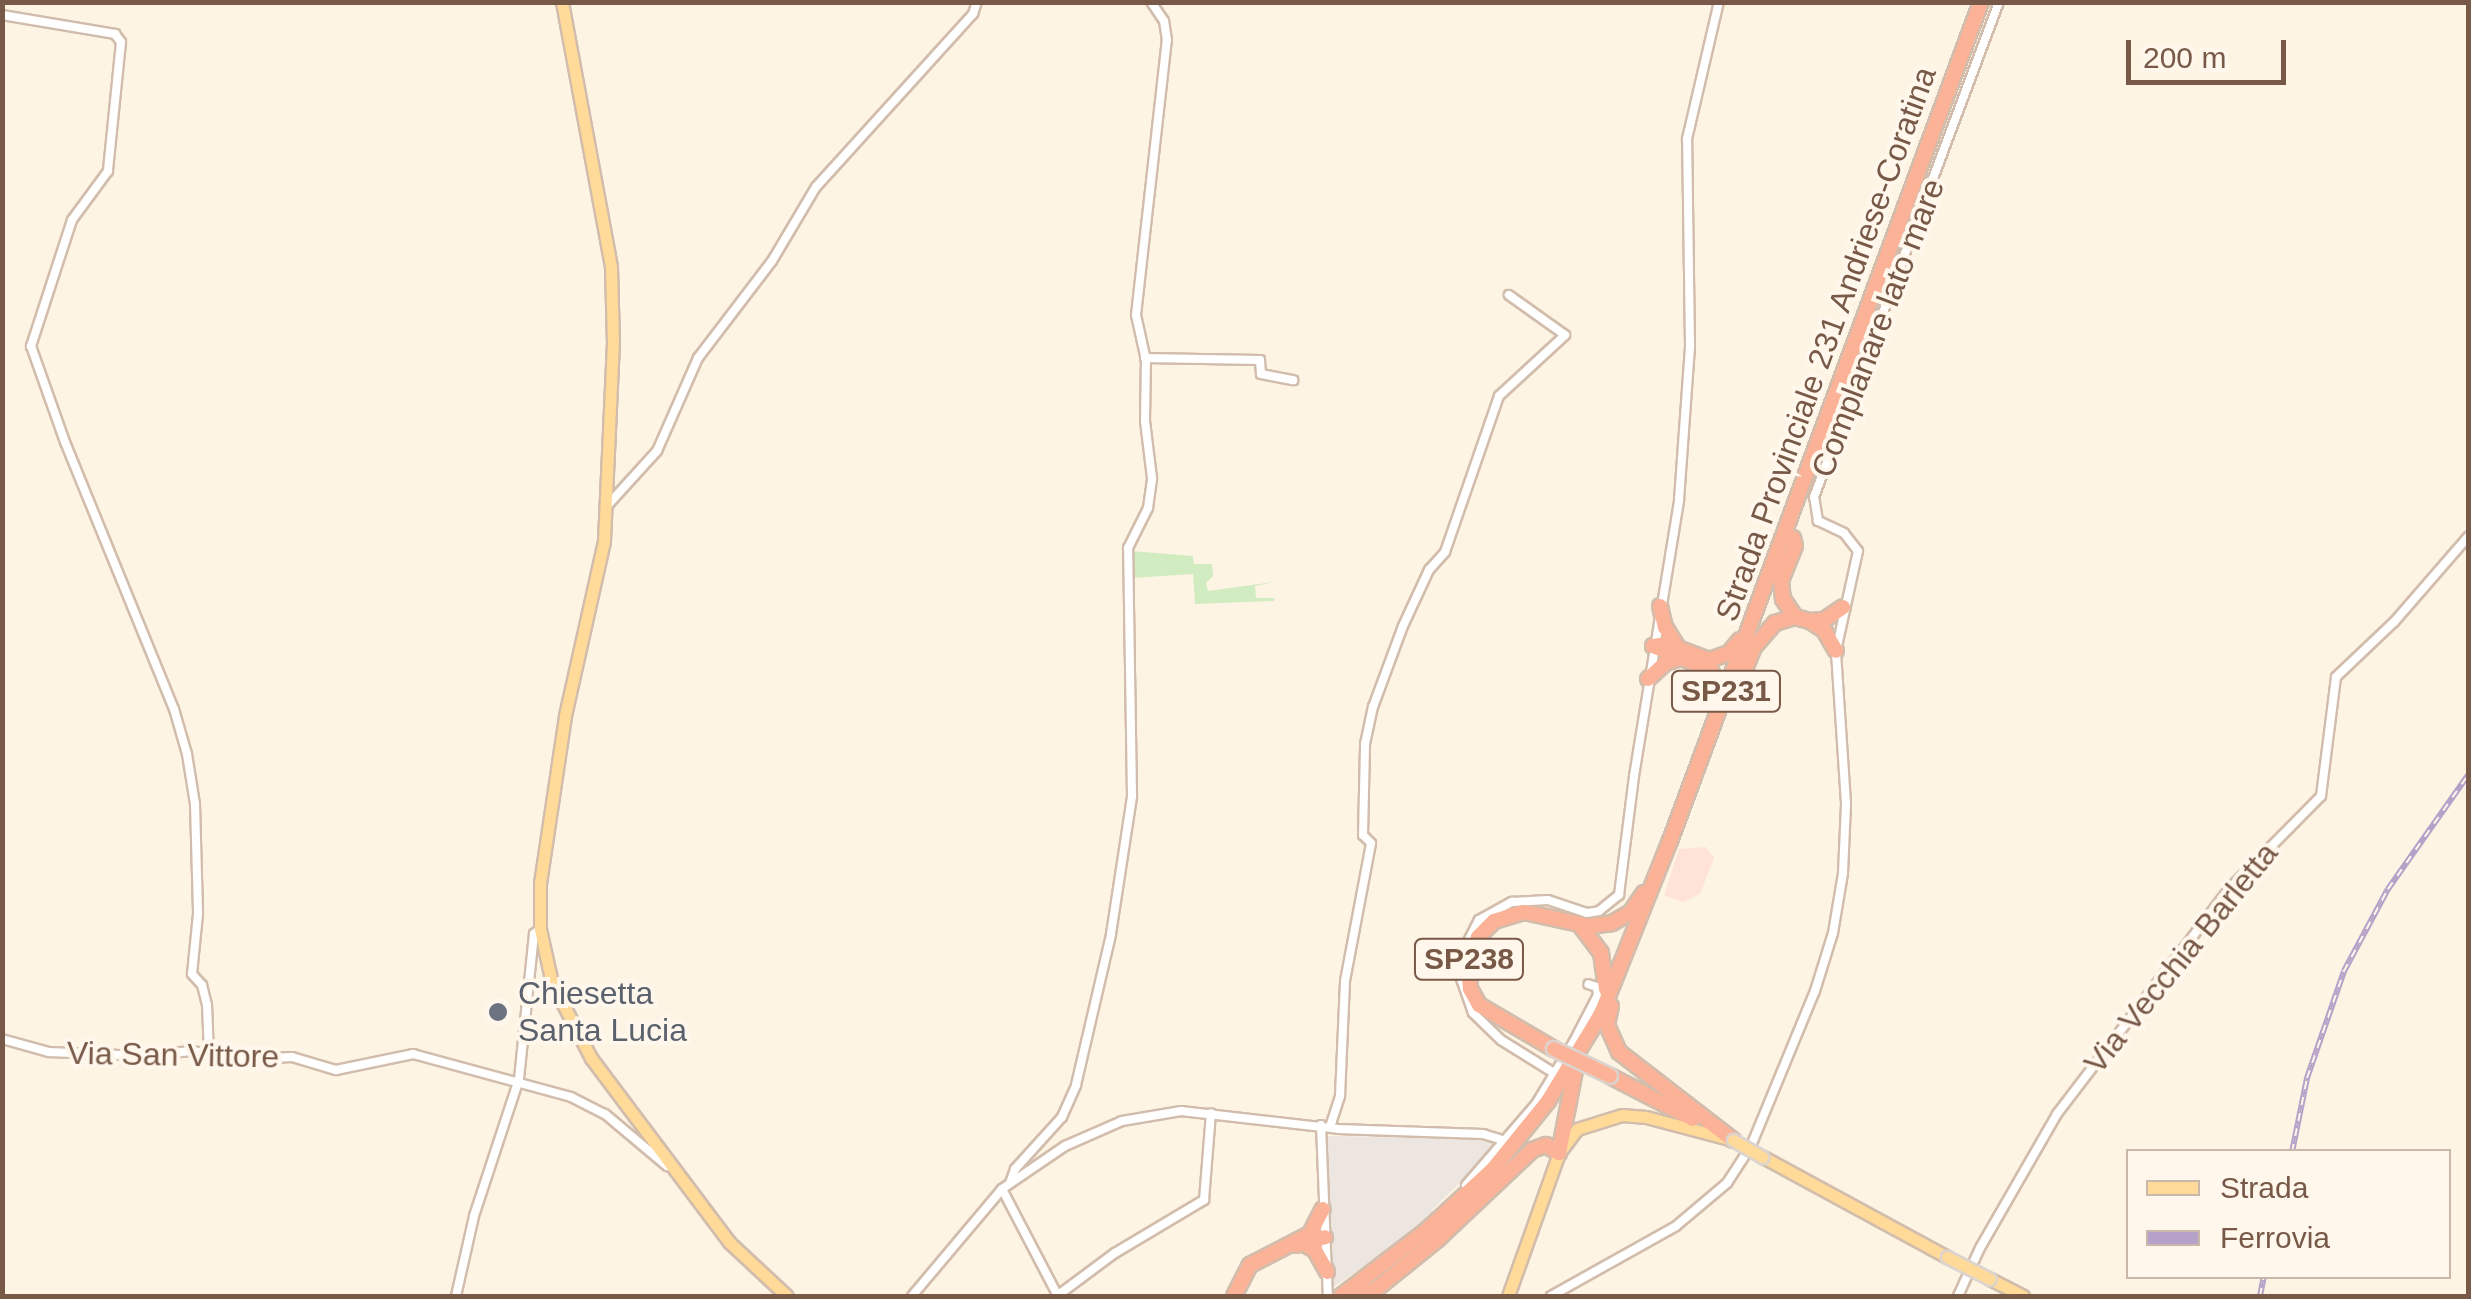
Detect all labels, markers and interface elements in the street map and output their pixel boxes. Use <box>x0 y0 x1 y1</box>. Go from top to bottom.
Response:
scale bar <box>2131 20 2291 82</box>
text: 200 m <box>2143 41 2226 74</box>
street label: Strada Provinciale 231 Andriese-Coratina <box>1707 61 1945 627</box>
street label: Complanare lato mare <box>1803 173 1953 483</box>
road number: SP231 <box>1668 666 1784 716</box>
street label: Via Vecchia Barletta <box>2076 835 2286 1081</box>
road number: SP238 <box>1412 934 1526 984</box>
place label: Chiesetta Santa Lucia <box>518 975 687 1050</box>
marker: Chiesetta Santa Lucia <box>487 1001 509 1023</box>
street label: Via San Vittore <box>67 1034 279 1076</box>
legend <box>2126 1149 2451 1279</box>
text: Strada <box>2220 1171 2308 1204</box>
text: Ferrovia <box>2220 1221 2330 1254</box>

